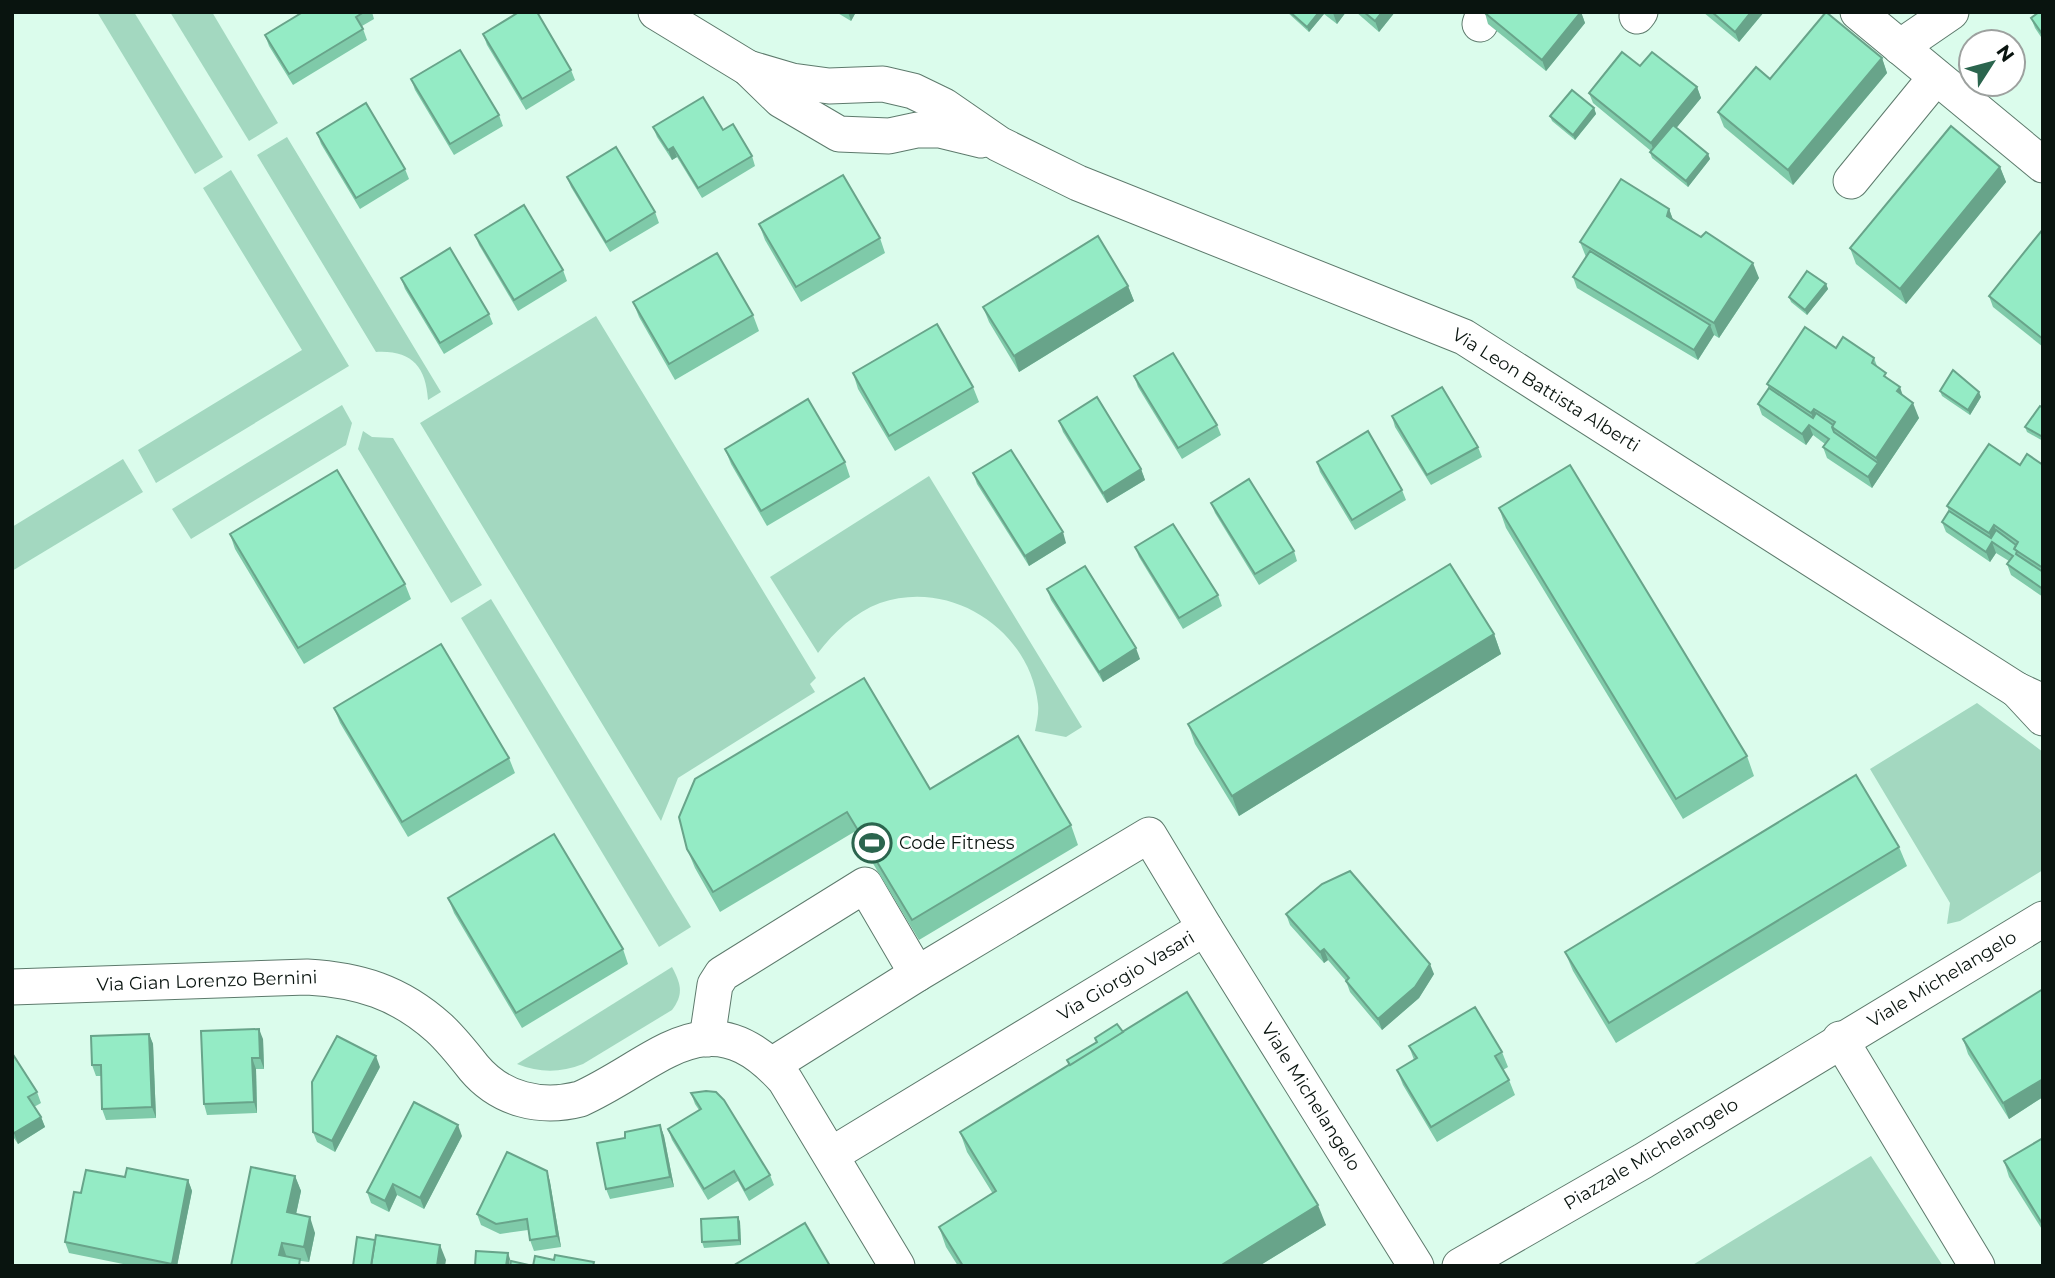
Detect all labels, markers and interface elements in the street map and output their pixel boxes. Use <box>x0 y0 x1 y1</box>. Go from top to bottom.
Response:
north arrow <box>1957 28 2027 98</box>
text: N <box>1992 40 2019 66</box>
street label: Via Leon Battista Alberti <box>1448 323 1644 457</box>
sports icon: Code Fitness <box>851 822 893 864</box>
place label: Code Fitness <box>899 832 1015 854</box>
street label: Via Giorgio Vasari <box>1053 926 1199 1026</box>
street label: Viale Michelangelo <box>1863 926 2021 1032</box>
street label: Via Gian Lorenzo Bernini <box>96 966 318 996</box>
street label: Viale Michelangelo <box>1257 1019 1365 1175</box>
street label: Piazzale Michelangelo <box>1560 1093 1742 1215</box>

